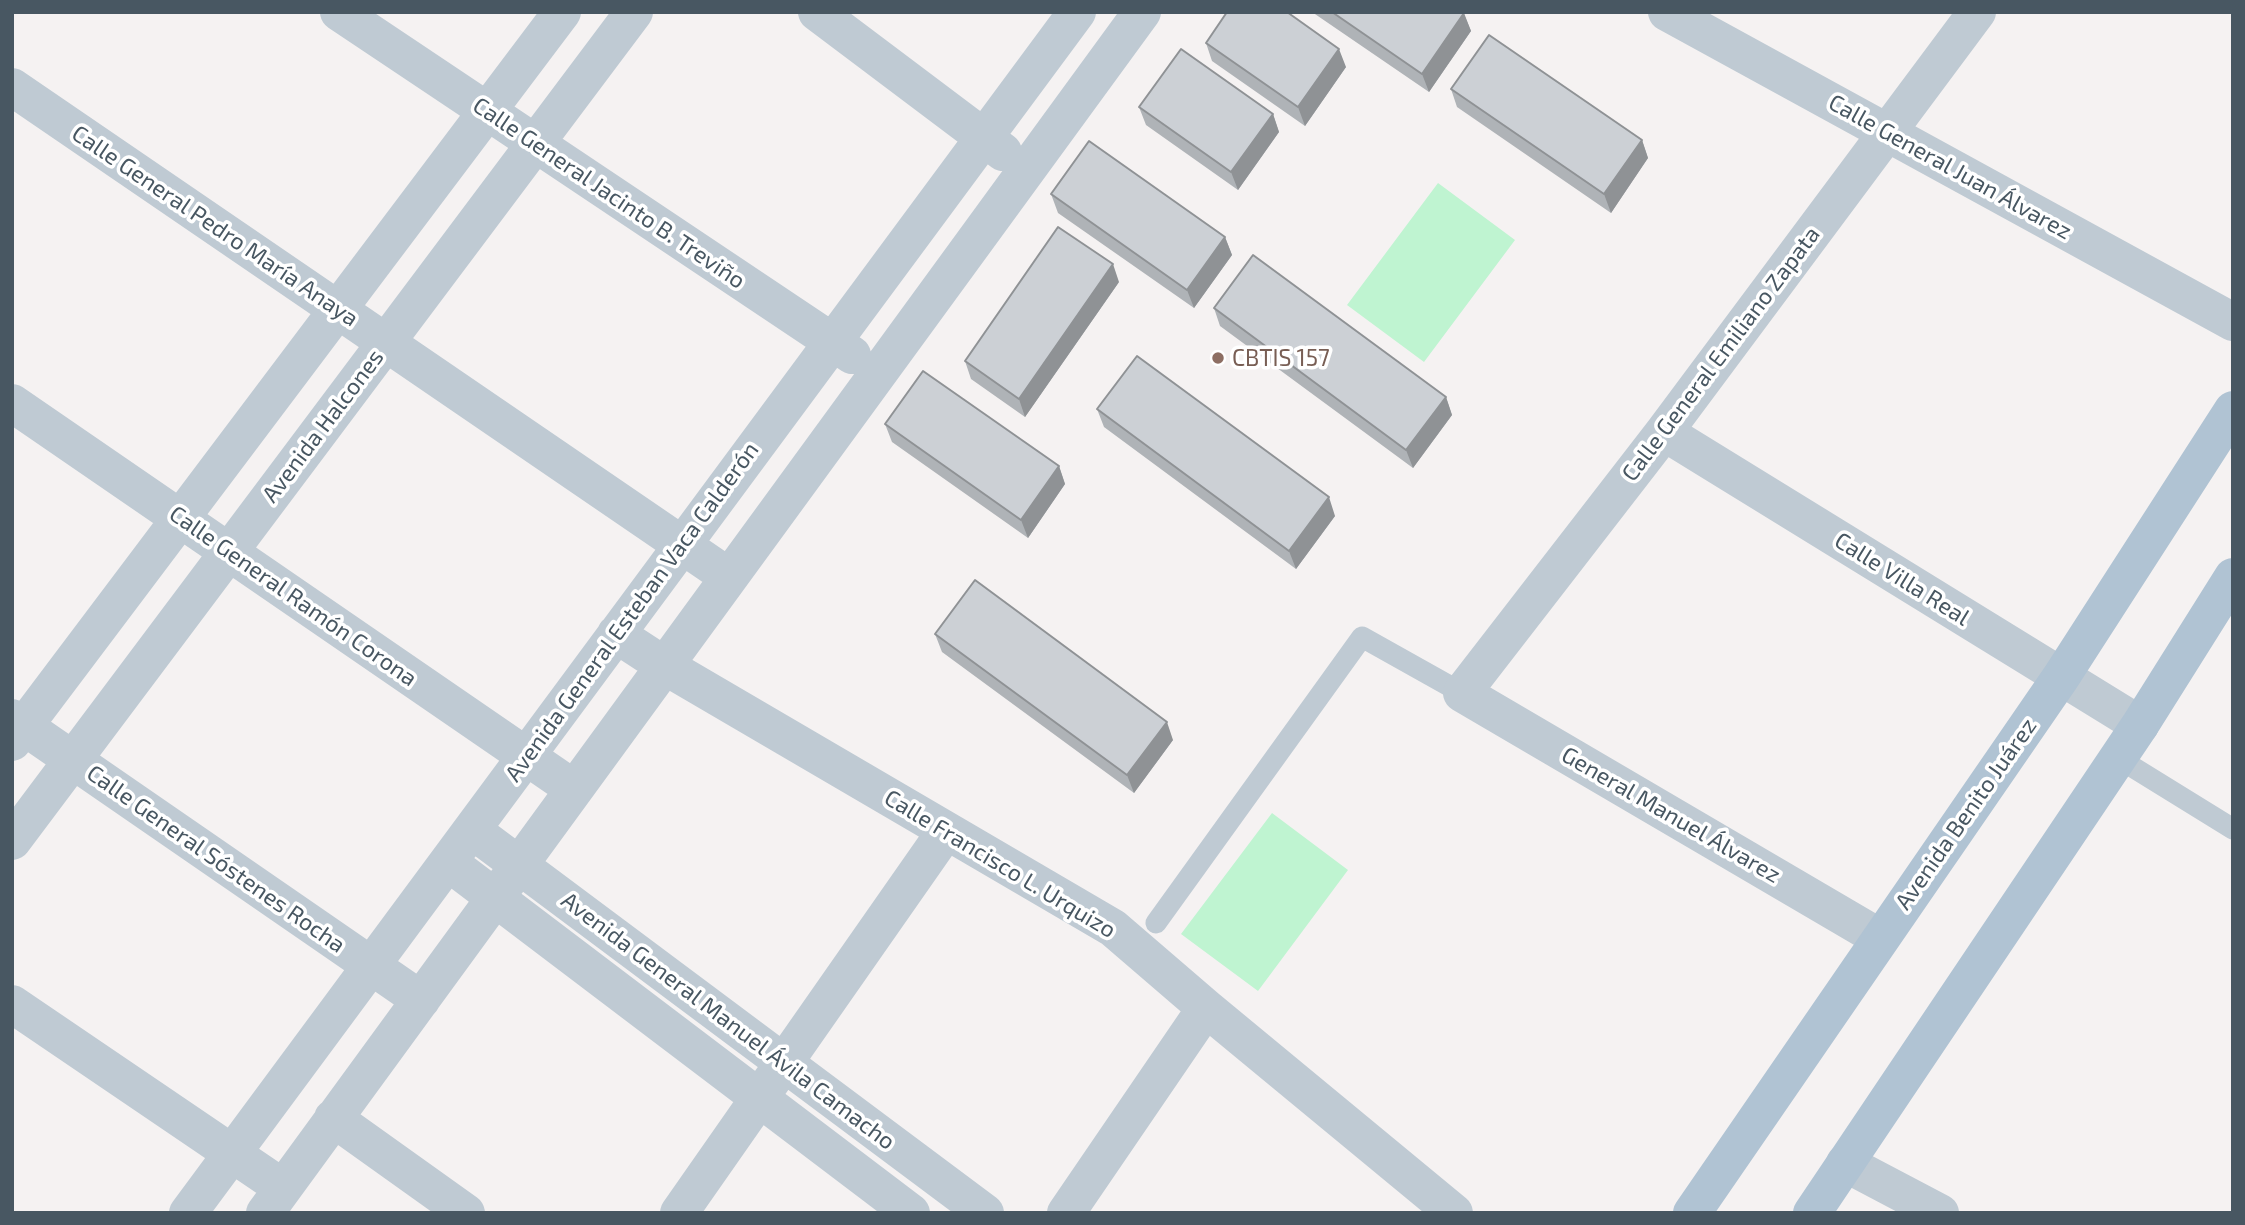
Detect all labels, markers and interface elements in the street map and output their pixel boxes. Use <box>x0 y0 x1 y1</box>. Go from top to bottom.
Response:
street label: Calle General Juan Álvarez <box>1824 89 2076 245</box>
street label: Calle General Jacinto B. Treviño <box>468 91 750 295</box>
street label: Calle General Pedro María Anaya <box>66 120 364 332</box>
street label: Calle General Emiliano Zapata <box>1616 221 1826 487</box>
street label: Avenida Halcones <box>256 344 390 508</box>
place label: CBTIS 157 <box>1232 344 1330 372</box>
marker: CBTIS 157 <box>1210 350 1226 366</box>
street label: Avenida General Esteban Vaca Calderón <box>499 437 765 787</box>
street label: Calle General Ramón Corona <box>164 500 422 692</box>
street label: Calle Villa Real <box>1829 527 1975 631</box>
street label: Avenida Benito Juárez <box>1889 713 2043 915</box>
street label: General Manuel Álvarez <box>1557 741 1785 889</box>
street label: Calle General Sóstenes Rocha <box>82 759 350 959</box>
street label: Calle Francisco L. Urquizo <box>879 784 1121 944</box>
street label: Avenida General Manuel Ávila Camacho <box>556 886 900 1156</box>

